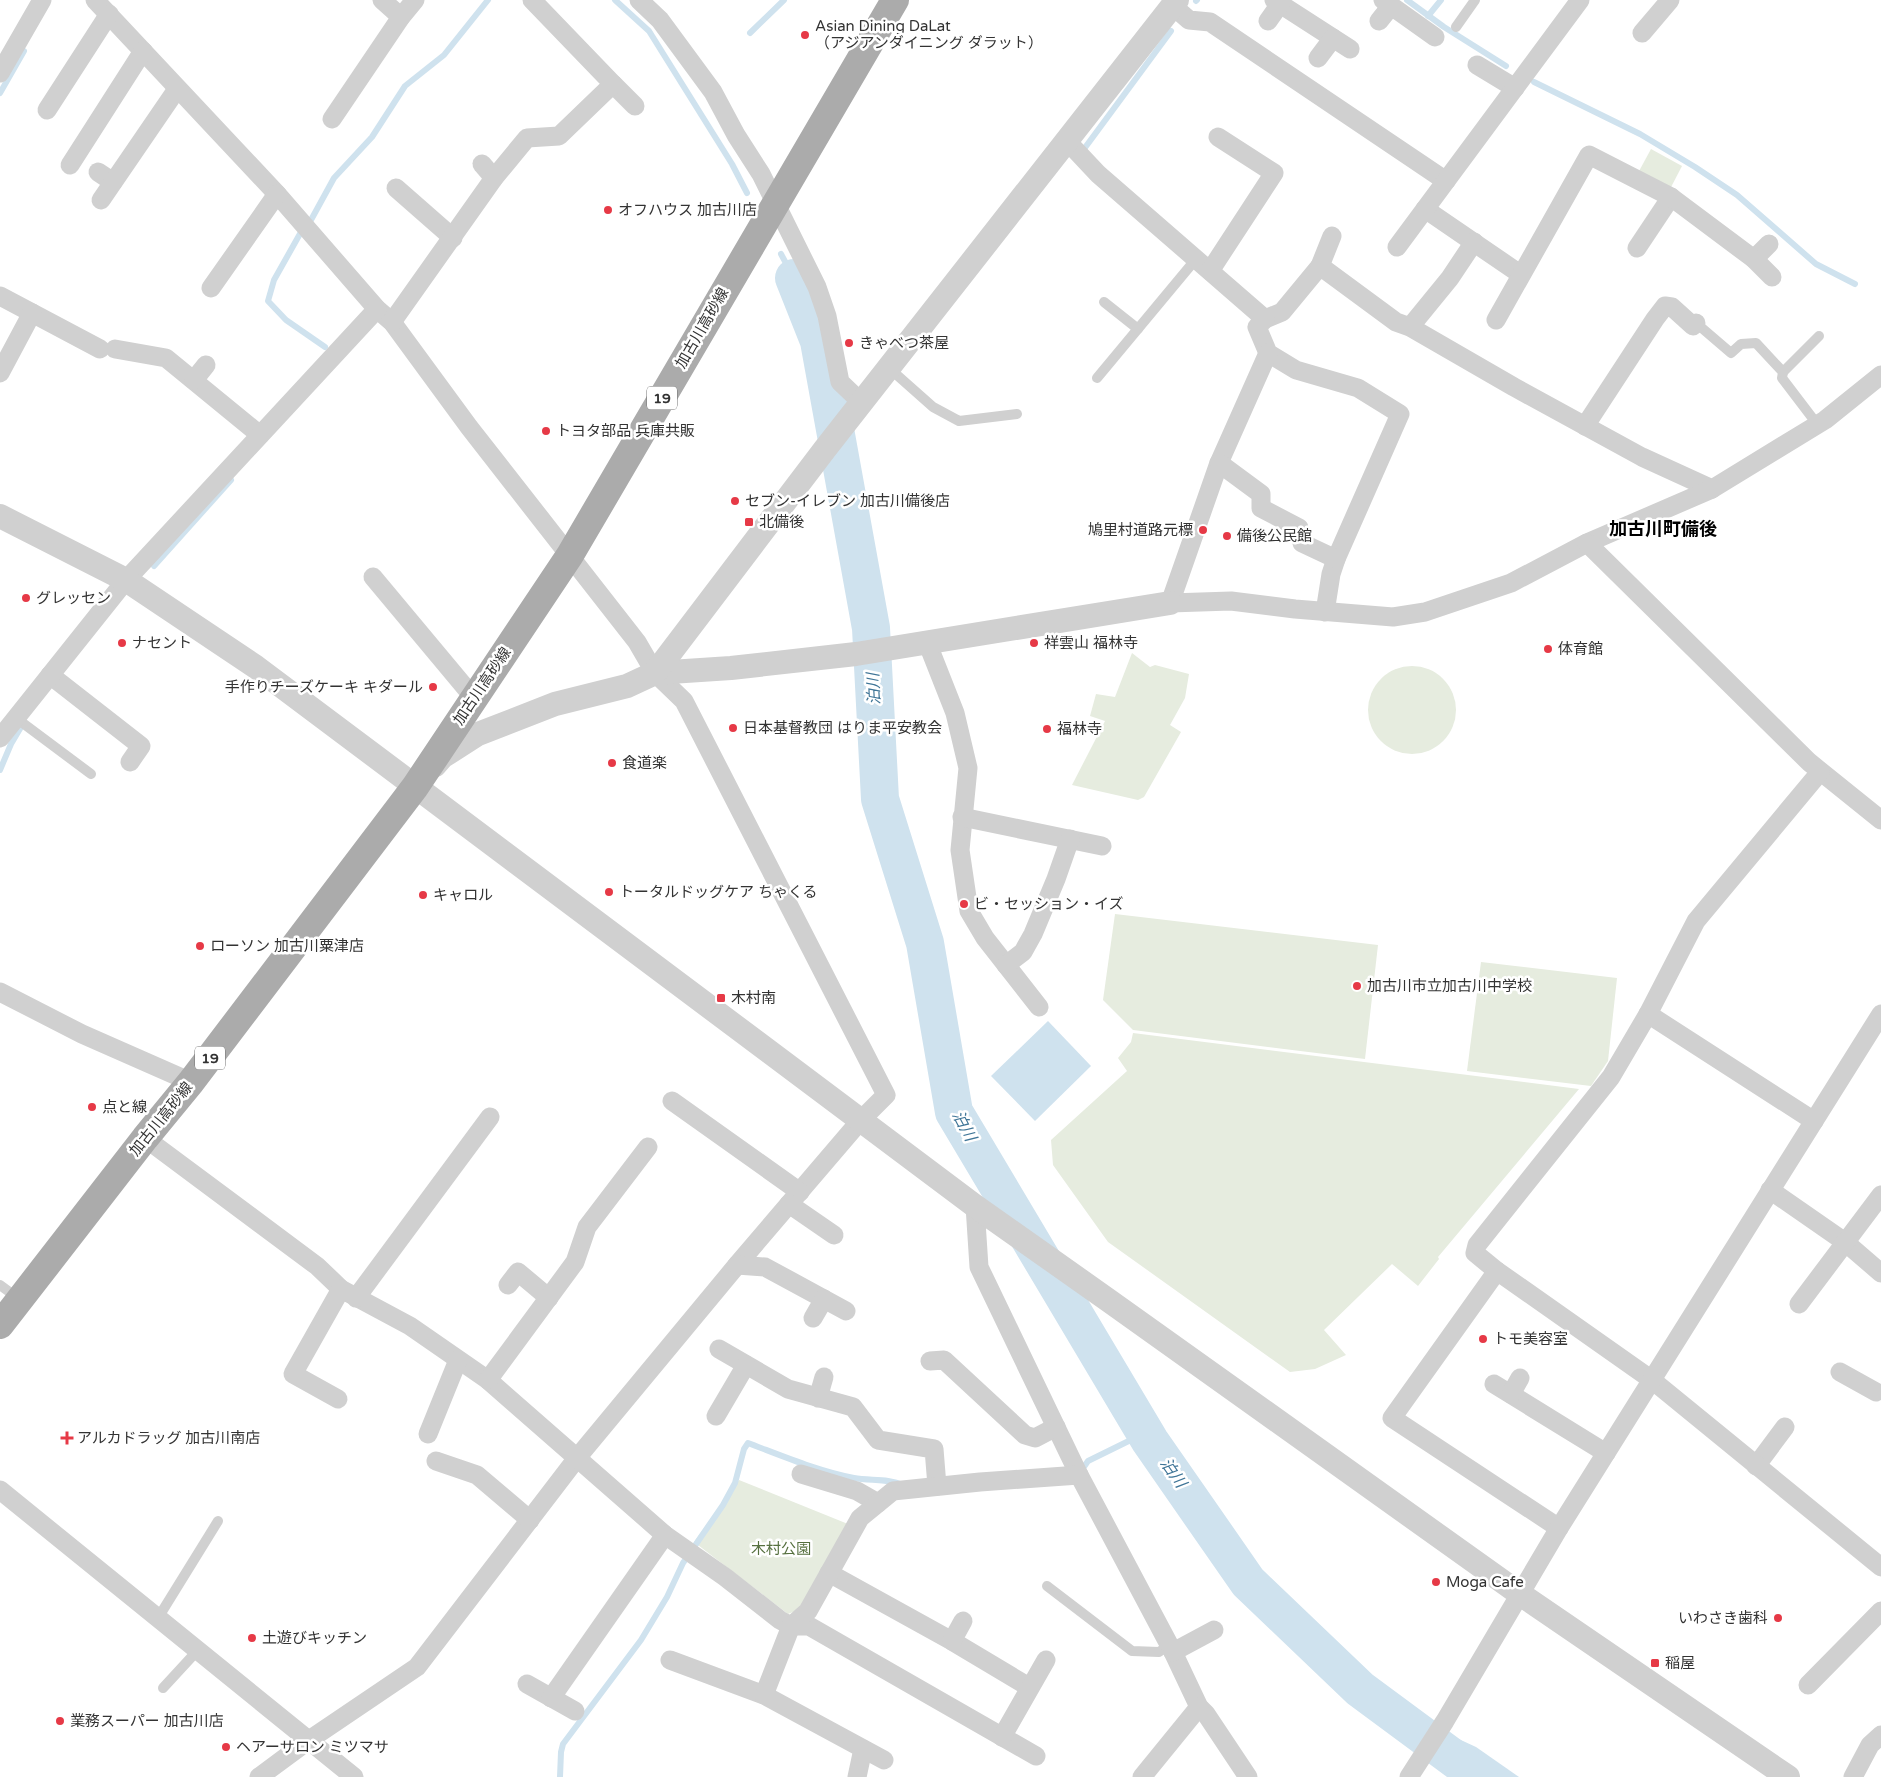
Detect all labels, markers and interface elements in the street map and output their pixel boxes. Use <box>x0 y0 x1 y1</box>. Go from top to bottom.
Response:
place label: Asian Dining DaLat （アジアンダイニング ダラット） <box>815 17 1043 52</box>
marker: Asian Dining DaLat （アジアンダイニング ダラット） <box>799 29 811 41</box>
place label: オフハウス 加古川店 <box>618 201 757 219</box>
marker: オフハウス 加古川店 <box>602 204 614 216</box>
street label: 加古川高砂線 <box>672 285 732 371</box>
place label: きゃべつ茶屋 <box>859 334 949 352</box>
marker: きゃべつ茶屋 <box>843 337 855 349</box>
road number: 19 <box>647 386 677 409</box>
place label: トヨタ部品 兵庫共販 <box>556 422 695 440</box>
marker: トヨタ部品 兵庫共販 <box>540 425 552 437</box>
place label: セブン-イレブン 加古川備後店 <box>745 492 950 510</box>
marker: セブン-イレブン 加古川備後店 <box>729 495 741 507</box>
place label: 北備後 <box>759 513 804 531</box>
marker: 北備後 <box>743 516 755 528</box>
district label: 加古川町備後 <box>1609 518 1717 540</box>
place label: 鳩里村道路元標 <box>1088 521 1193 539</box>
marker: 鳩里村道路元標 <box>1197 524 1209 536</box>
place label: 備後公民館 <box>1237 527 1312 545</box>
marker: 備後公民館 <box>1221 530 1233 542</box>
place label: グレッセン <box>36 589 111 607</box>
marker: グレッセン <box>20 592 32 604</box>
place label: ナセント <box>132 634 192 652</box>
place label: 祥雲山 福林寺 <box>1044 634 1138 652</box>
marker: ナセント <box>116 637 128 649</box>
marker: 祥雲山 福林寺 <box>1028 637 1040 649</box>
place label: 体育館 <box>1558 640 1603 658</box>
marker: 体育館 <box>1542 643 1554 655</box>
street label: 加古川高砂線 <box>449 644 515 728</box>
water label: 泊川 <box>863 671 885 706</box>
place label: 手作りチーズケーキ キダール <box>225 678 423 696</box>
marker: 手作りチーズケーキ キダール <box>427 681 439 693</box>
place label: 日本基督教団 はりま平安教会 <box>743 719 942 737</box>
place label: 福林寺 <box>1057 720 1102 738</box>
marker: 日本基督教団 はりま平安教会 <box>727 722 739 734</box>
marker: 福林寺 <box>1041 723 1053 735</box>
place label: 食道楽 <box>622 754 667 772</box>
marker: 食道楽 <box>606 757 618 769</box>
place label: トータルドッグケア ちゃくる <box>619 883 818 901</box>
place label: キャロル <box>433 886 493 904</box>
marker: トータルドッグケア ちゃくる <box>603 886 615 898</box>
marker: キャロル <box>417 889 429 901</box>
place label: ビ・セッション・イズ <box>974 895 1124 913</box>
marker: ビ・セッション・イズ <box>958 898 970 910</box>
place label: ローソン 加古川粟津店 <box>210 937 364 955</box>
marker: ローソン 加古川粟津店 <box>194 940 206 952</box>
place label: 加古川市立加古川中学校 <box>1367 977 1532 995</box>
marker: 加古川市立加古川中学校 <box>1351 980 1363 992</box>
place label: 木村南 <box>731 989 776 1007</box>
marker: 木村南 <box>715 992 727 1004</box>
road number: 19 <box>195 1046 225 1070</box>
street label: 加古川高砂線 <box>126 1078 196 1160</box>
place label: 点と線 <box>102 1098 147 1116</box>
marker: 点と線 <box>86 1101 98 1113</box>
water label: 泊川 <box>948 1107 981 1147</box>
place label: トモ美容室 <box>1493 1330 1568 1348</box>
marker: トモ美容室 <box>1477 1333 1489 1345</box>
place label: アルカドラッグ 加古川南店 <box>77 1429 260 1447</box>
marker: アルカドラッグ 加古川南店 <box>61 1432 73 1444</box>
water label: 泊川 <box>1156 1454 1192 1493</box>
park label: 木村公園 <box>751 1540 811 1558</box>
place label: Moga Cafe <box>1446 1573 1524 1591</box>
marker: Moga Cafe <box>1430 1576 1442 1588</box>
place label: いわさき歯科 <box>1678 1609 1768 1627</box>
marker: いわさき歯科 <box>1772 1612 1784 1624</box>
place label: 土遊びキッチン <box>262 1629 367 1647</box>
marker: 土遊びキッチン <box>246 1632 258 1644</box>
place label: 稲屋 <box>1665 1654 1695 1672</box>
marker: 稲屋 <box>1649 1657 1661 1669</box>
place label: 業務スーパー 加古川店 <box>70 1712 224 1730</box>
marker: 業務スーパー 加古川店 <box>54 1715 66 1727</box>
place label: ヘアーサロン ミツマサ <box>236 1738 389 1756</box>
marker: ヘアーサロン ミツマサ <box>220 1741 232 1753</box>

